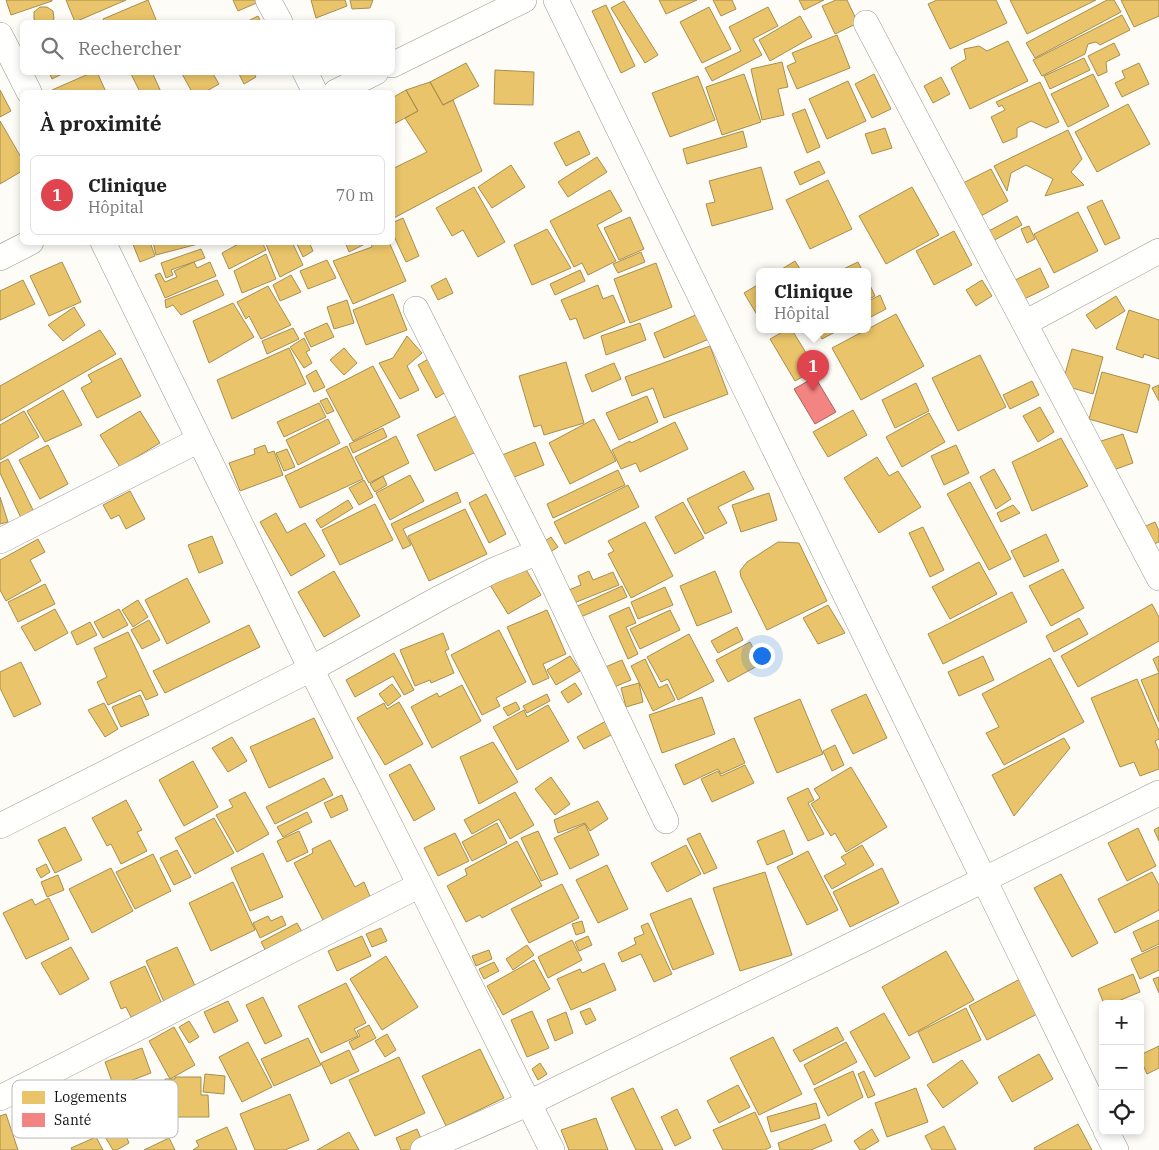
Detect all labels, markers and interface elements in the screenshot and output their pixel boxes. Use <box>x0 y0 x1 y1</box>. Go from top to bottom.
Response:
search box <box>20 20 395 75</box>
icon: search <box>38 34 66 62</box>
text: Rechercher <box>78 36 181 60</box>
text: À proximité <box>40 109 162 137</box>
text: Clinique <box>88 173 167 197</box>
text: 1 <box>52 185 62 205</box>
text: 70 m <box>336 185 374 205</box>
text: Hôpital <box>88 197 144 217</box>
popup <box>756 268 871 333</box>
text: Clinique <box>774 279 853 303</box>
text: Hôpital <box>774 303 830 323</box>
pin: 1 <box>797 350 829 391</box>
your location <box>749 643 775 669</box>
map controls <box>1099 1000 1144 1135</box>
button: + <box>1099 1000 1144 1045</box>
button: − <box>1099 1045 1144 1090</box>
legend <box>12 1080 178 1138</box>
text: Logements <box>54 1088 127 1106</box>
button: locate <box>1099 1090 1144 1135</box>
text: Santé <box>54 1111 91 1129</box>

